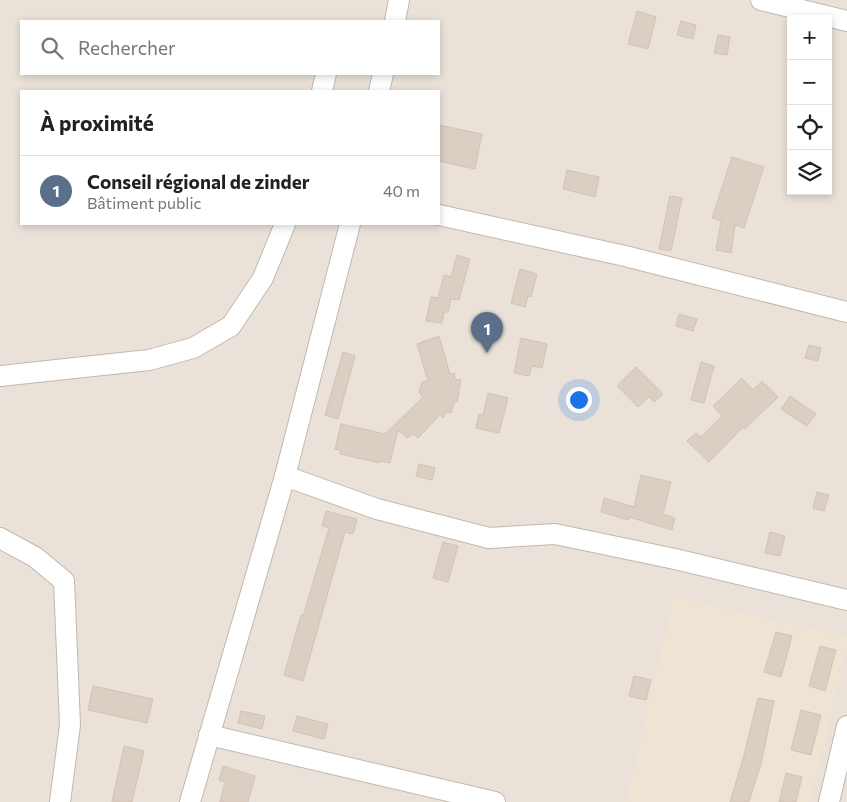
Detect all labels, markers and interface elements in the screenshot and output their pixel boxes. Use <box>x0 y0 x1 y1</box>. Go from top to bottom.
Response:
map controls <box>787 15 832 195</box>
button: + <box>787 15 832 60</box>
search box <box>20 20 440 75</box>
icon: search <box>38 34 66 62</box>
text: Rechercher <box>78 36 176 59</box>
button: − <box>787 60 832 105</box>
button: locate <box>787 105 832 150</box>
text: À proximité <box>40 110 154 135</box>
button: layers <box>787 150 832 195</box>
text: Conseil régional de zinder <box>87 170 310 193</box>
text: 1 <box>52 181 60 200</box>
text: 40 m <box>383 181 420 200</box>
text: Bâtiment public <box>87 193 201 212</box>
pin: 1 <box>471 312 503 353</box>
your location <box>566 387 592 413</box>

